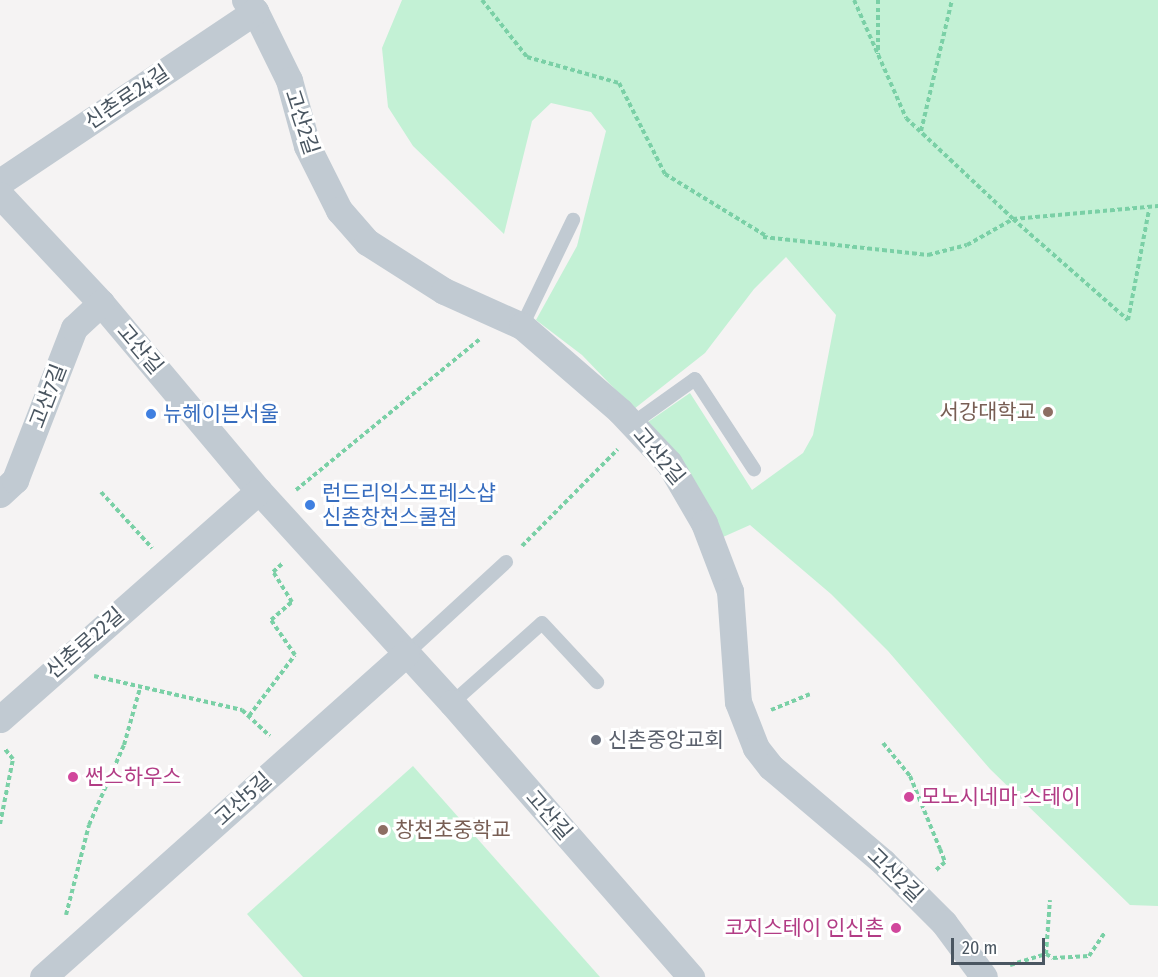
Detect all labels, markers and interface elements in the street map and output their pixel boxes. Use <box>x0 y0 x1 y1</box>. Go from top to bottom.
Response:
street label: 신촌로24길 <box>80 60 174 134</box>
street label: 고산2길 <box>280 86 324 158</box>
street label: 고산길 <box>112 319 168 379</box>
street label: 고산7길 <box>24 360 72 432</box>
place label: 서강대학교 <box>939 399 1036 425</box>
place label: 뉴헤이븐서울 <box>163 401 279 427</box>
marker: 서강대학교 <box>1041 405 1055 419</box>
marker: 뉴헤이븐서울 <box>144 407 158 421</box>
street label: 고산2길 <box>628 422 690 490</box>
place label: 런드리익스프레스샵 신촌창천스쿨점 <box>322 480 496 530</box>
marker: 런드리익스프레스샵 신촌창천스쿨점 <box>303 498 317 512</box>
street label: 신촌로22길 <box>41 602 129 684</box>
place label: 신촌중앙교회 <box>608 727 724 753</box>
marker: 신촌중앙교회 <box>589 733 603 747</box>
place label: 썬스하우스 <box>85 764 182 790</box>
street label: 고산5길 <box>209 767 277 831</box>
marker: 썬스하우스 <box>66 770 80 784</box>
place label: 모노시네마 스테이 <box>921 784 1080 810</box>
street label: 고산길 <box>520 785 578 845</box>
marker: 모노시네마 스테이 <box>902 790 916 804</box>
place label: 창천초중학교 <box>395 817 511 843</box>
marker: 창천초중학교 <box>376 823 390 837</box>
street label: 고산2길 <box>862 843 928 907</box>
place label: 코지스테이 인신촌 <box>725 915 884 941</box>
marker: 코지스테이 인신촌 <box>889 921 903 935</box>
scale bar <box>954 926 1048 964</box>
text: 20 m <box>962 937 997 959</box>

